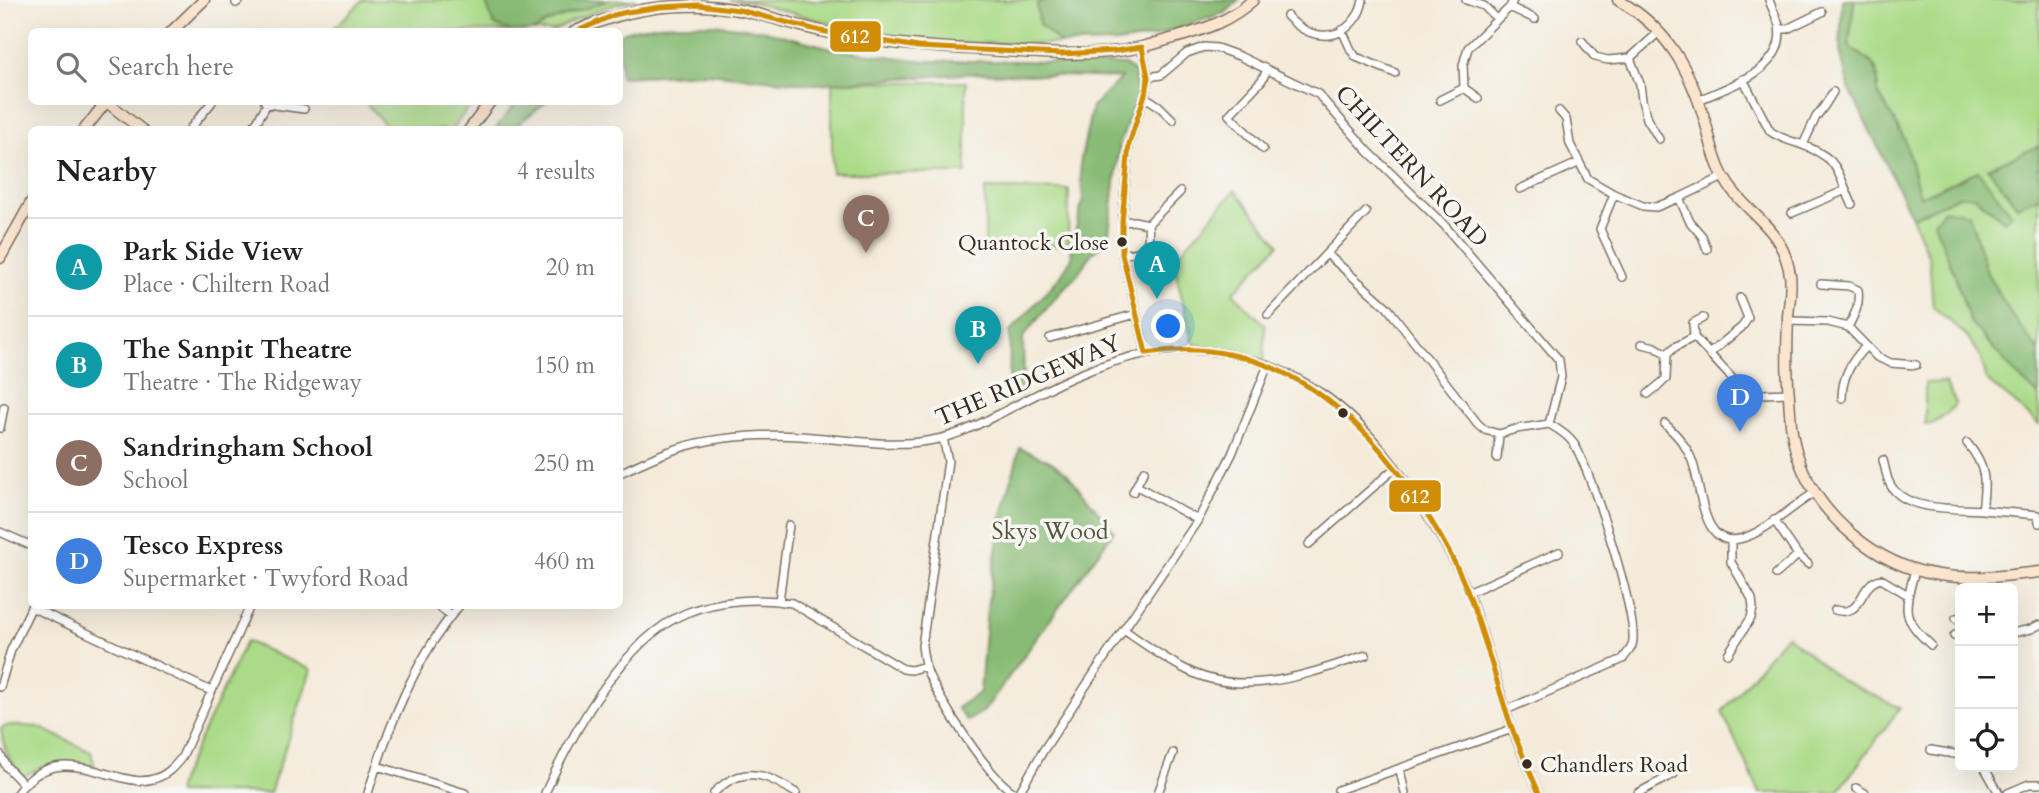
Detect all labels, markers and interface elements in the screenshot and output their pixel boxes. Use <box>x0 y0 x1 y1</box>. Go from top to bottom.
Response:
line badge: 612 <box>829 20 882 53</box>
text: 612 <box>840 24 870 50</box>
search box <box>28 28 623 105</box>
icon: search <box>52 48 90 86</box>
text: Search here <box>108 49 234 84</box>
street label: CHILTERN ROAD <box>1328 78 1496 255</box>
text: Nearby <box>56 151 157 192</box>
text: 4 results <box>517 156 595 187</box>
pin: C <box>843 195 889 253</box>
place label: Quantock Close <box>958 228 1109 258</box>
text: Park Side View <box>123 234 304 269</box>
marker: Quantock Close <box>1115 235 1129 249</box>
pin: A <box>1134 241 1180 299</box>
text: A <box>70 252 88 283</box>
text: 20 m <box>546 252 595 283</box>
text: Place · Chiltern Road <box>123 269 330 300</box>
pin: B <box>955 306 1001 364</box>
your location <box>1151 309 1185 343</box>
street label: THE RIDGEWAY <box>930 326 1126 434</box>
text: The Sanpit Theatre <box>123 332 352 367</box>
text: B <box>71 350 87 381</box>
text: 150 m <box>534 350 595 381</box>
text: Theatre · The Ridgeway <box>123 367 362 398</box>
pin: D <box>1717 374 1763 432</box>
unlabelled marker <box>1336 406 1350 420</box>
text: Sandringham School <box>123 430 373 465</box>
text: C <box>70 448 88 479</box>
text: 250 m <box>534 448 595 479</box>
text: School <box>123 465 188 496</box>
line badge: 612 <box>1388 479 1442 513</box>
text: 612 <box>1400 484 1430 510</box>
park label: Skys Wood <box>991 515 1109 548</box>
text: Tesco Express <box>123 528 283 563</box>
text: D <box>69 546 89 577</box>
text: 460 m <box>534 546 595 577</box>
text: Supermarket · Twyford Road <box>123 563 408 594</box>
map controls <box>1955 583 2018 772</box>
button: + <box>1955 583 2018 646</box>
button: − <box>1955 646 2018 709</box>
button: locate <box>1955 709 2018 772</box>
place label: Chandlers Road <box>1540 750 1688 780</box>
marker: Chandlers Road <box>1520 757 1534 771</box>

